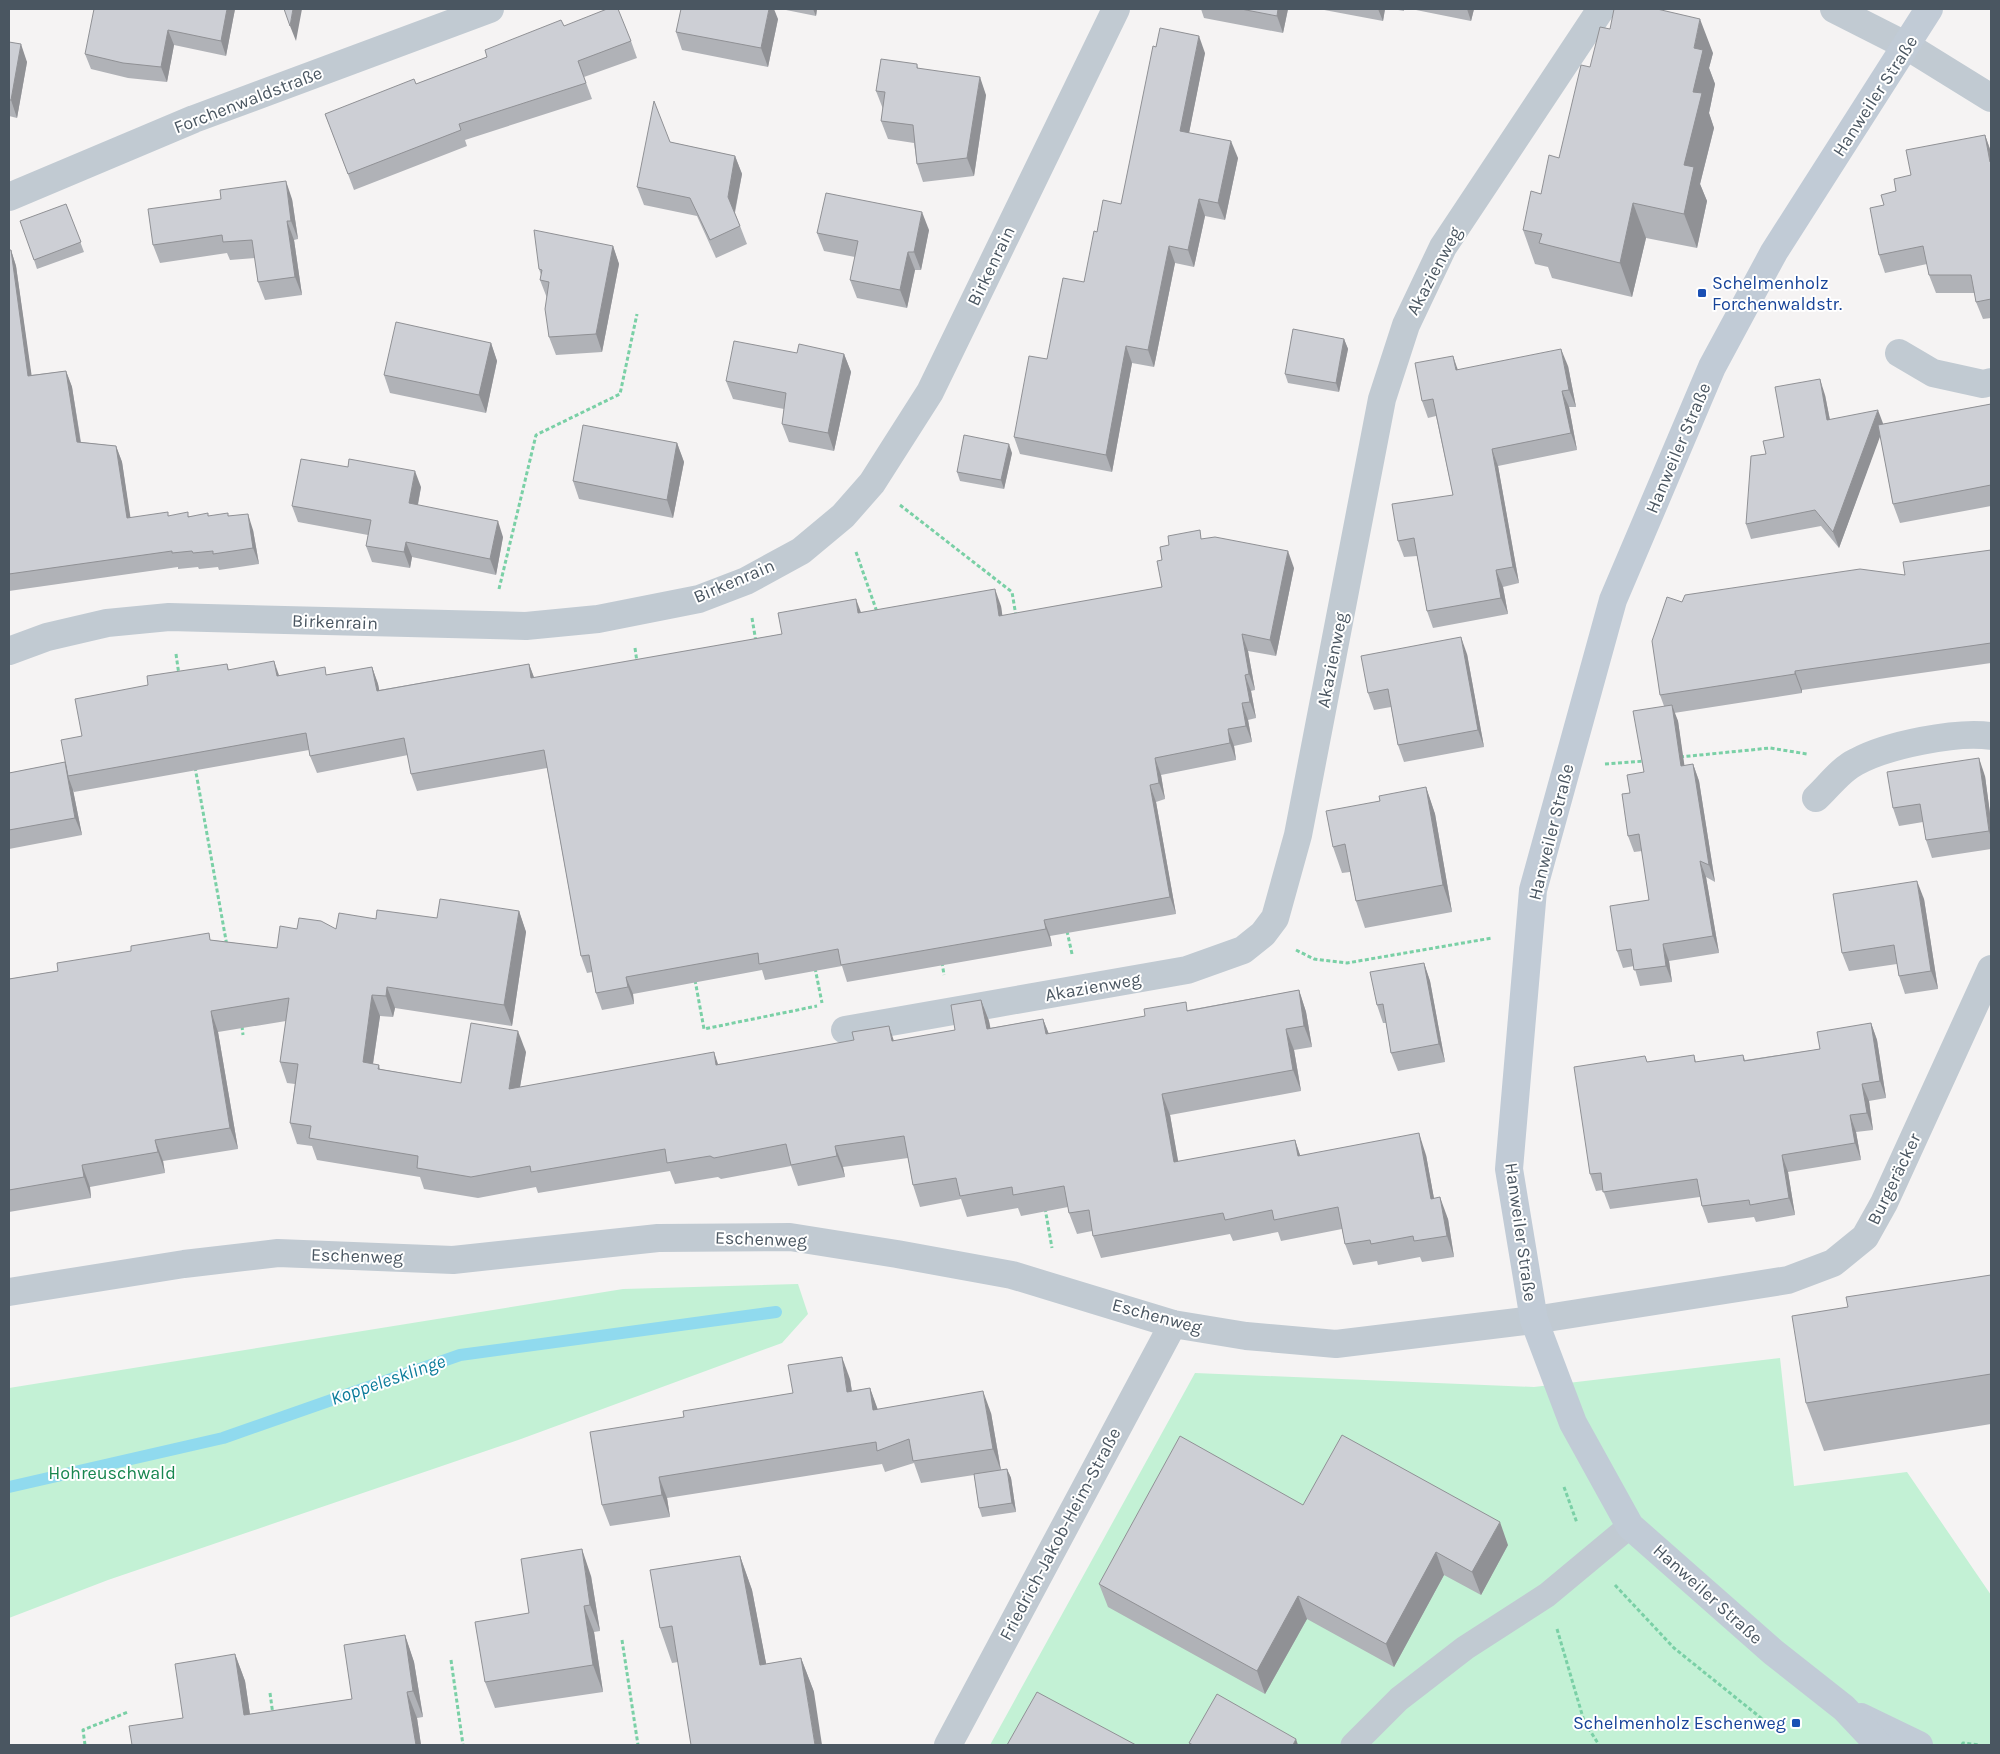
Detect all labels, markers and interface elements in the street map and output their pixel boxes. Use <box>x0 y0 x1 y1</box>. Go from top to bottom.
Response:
street label: Hanweiler Straße <box>1828 31 1922 161</box>
street label: Forchenwaldstraße <box>171 62 325 138</box>
street label: Birkenrain <box>962 223 1020 309</box>
street label: Akazienweg <box>1402 223 1466 319</box>
place label: Schelmenholz Forchenwaldstr. <box>1712 272 1842 315</box>
marker: Schelmenholz Forchenwaldstr. <box>1696 287 1708 299</box>
street label: Hanweiler Straße <box>1641 379 1715 517</box>
street label: Birkenrain <box>690 554 778 608</box>
street label: Birkenrain <box>292 610 378 634</box>
street label: Akazienweg <box>1312 610 1352 710</box>
street label: Hanweiler Straße <box>1523 761 1579 903</box>
street label: Akazienweg <box>1043 968 1143 1006</box>
street label: Burgeräcker <box>1862 1129 1926 1228</box>
street label: Hanweiler Straße <box>1500 1161 1542 1303</box>
street label: Eschenweg <box>715 1226 807 1252</box>
street label: Eschenweg <box>311 1243 403 1269</box>
street label: Eschenweg <box>1110 1293 1204 1339</box>
water label: Koppelesklinge <box>328 1350 448 1410</box>
street label: Friedrich-Jakob-Heim-Straße <box>994 1424 1126 1644</box>
park label: Hohreuschwald <box>48 1462 176 1484</box>
street label: Hanweiler Straße <box>1649 1539 1767 1649</box>
place label: Schelmenholz Eschenweg <box>1573 1712 1786 1734</box>
marker: Schelmenholz Eschenweg <box>1790 1717 1802 1729</box>

